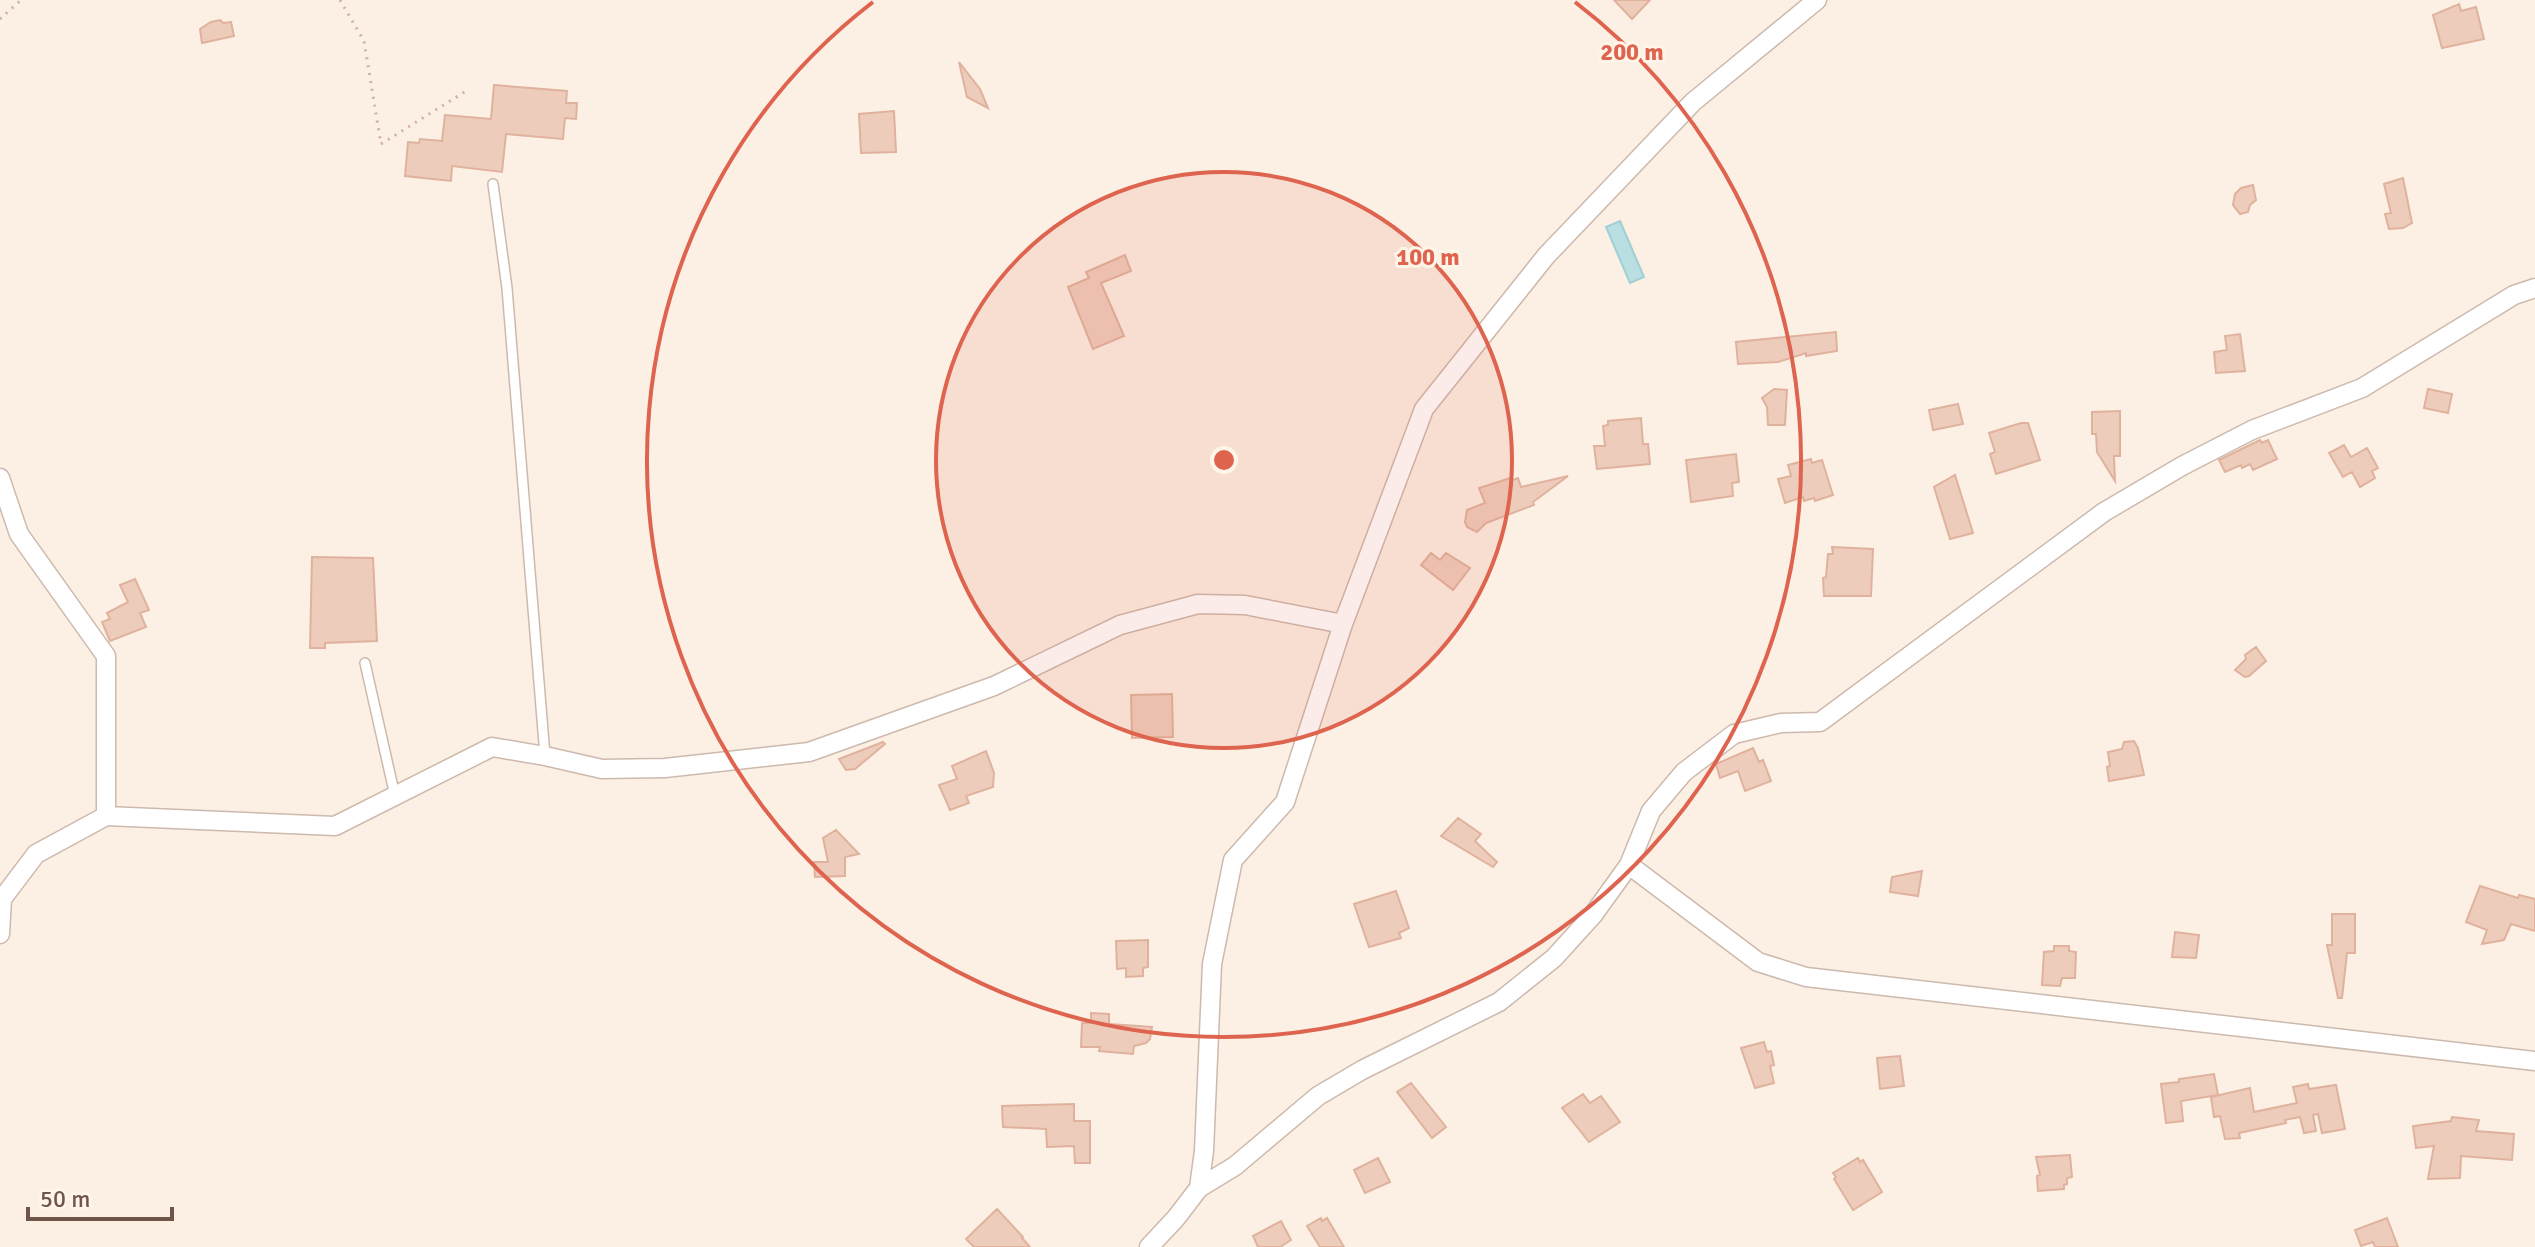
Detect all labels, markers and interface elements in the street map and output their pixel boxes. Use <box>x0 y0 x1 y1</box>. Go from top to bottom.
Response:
text: 200 m <box>1600 37 1664 67</box>
text: 100 m <box>1396 242 1460 272</box>
centre of rings <box>1210 446 1238 474</box>
scale bar <box>28 1171 172 1221</box>
text: 50 m <box>40 1184 90 1214</box>

